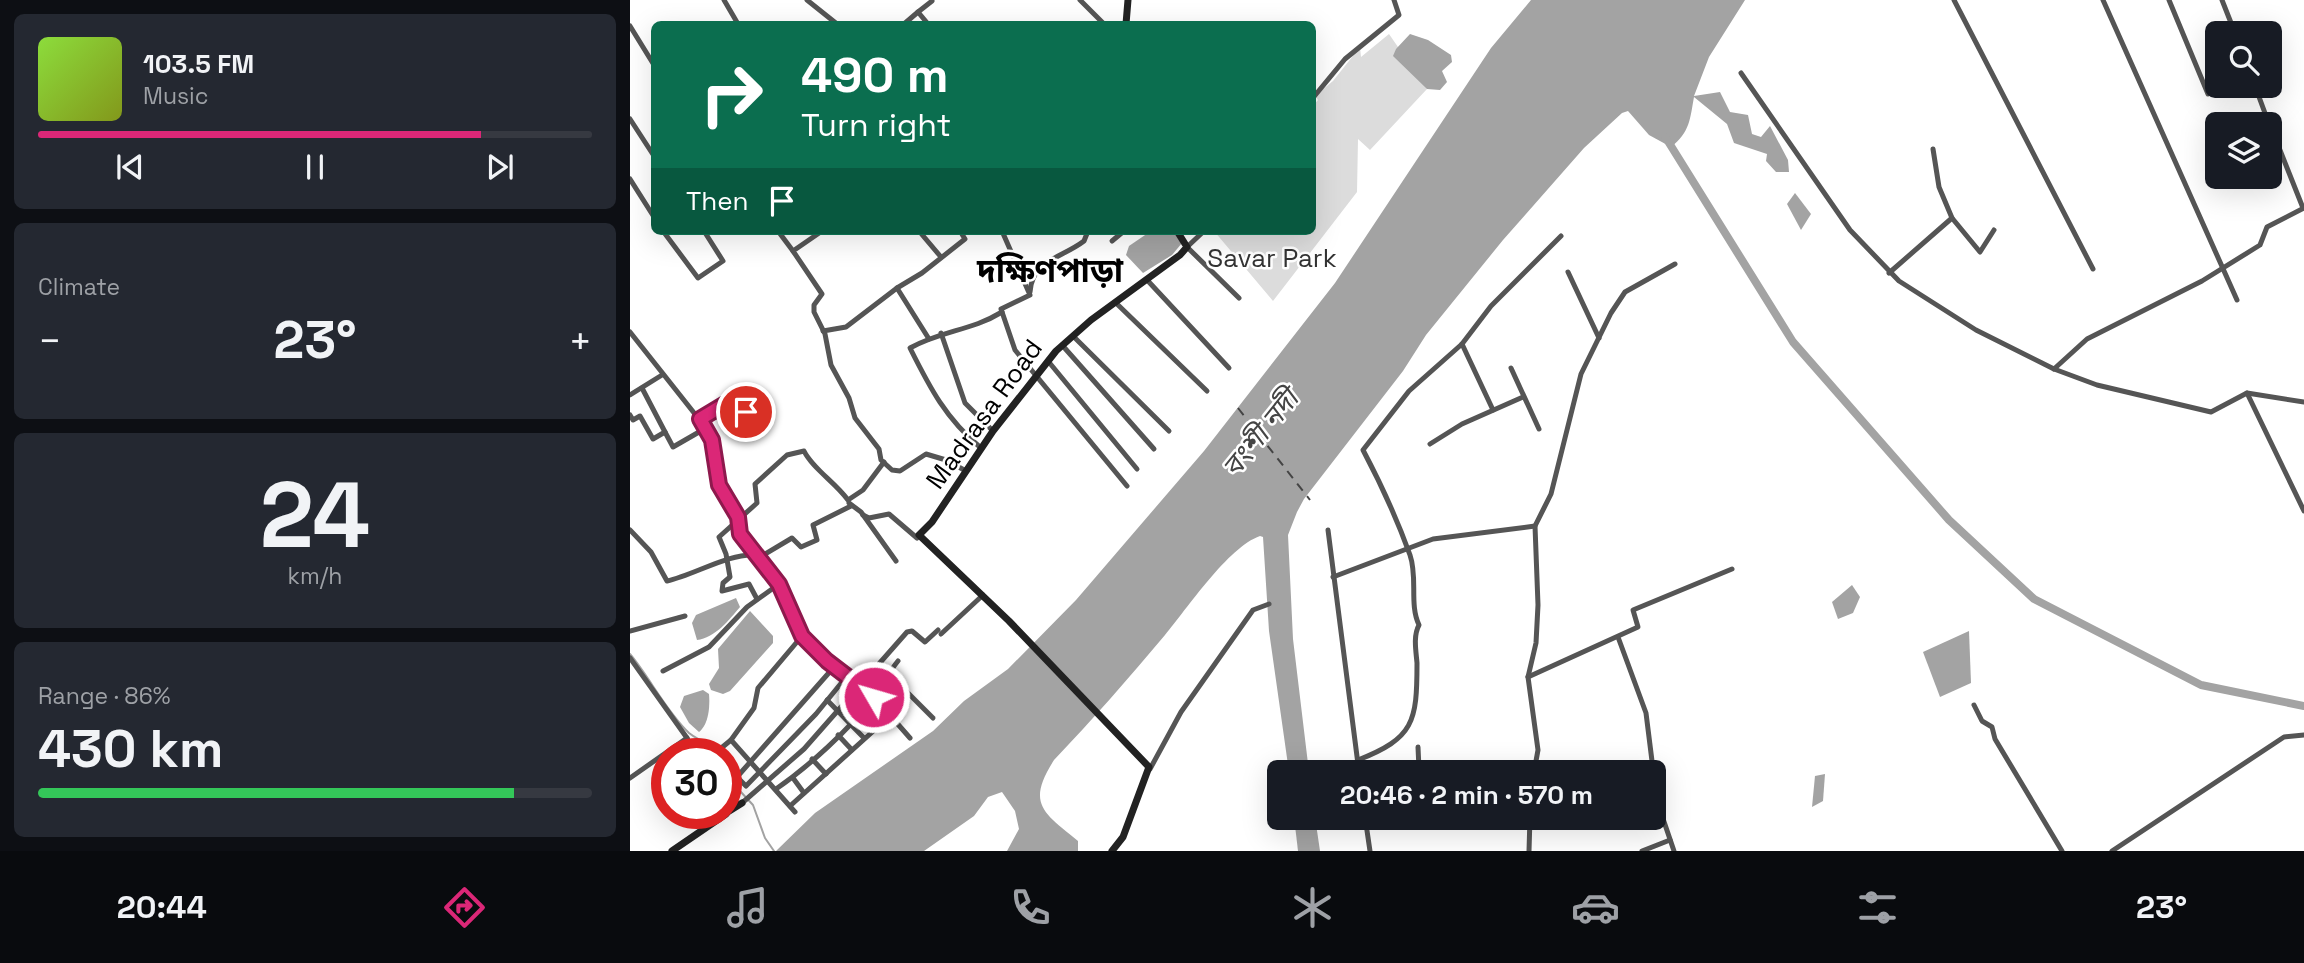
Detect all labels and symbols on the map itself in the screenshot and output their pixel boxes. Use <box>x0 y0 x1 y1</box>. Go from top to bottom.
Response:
park label: Savar Park <box>1207 241 1337 275</box>
district label: দক্ষিণপাড়া <box>976 250 1124 292</box>
street label: Madrasa Road <box>918 332 1050 496</box>
water label: বংশী নদী <box>1214 378 1310 484</box>
pin <box>716 382 776 442</box>
position arrow <box>837 660 911 734</box>
speed limit sign: 30 <box>651 738 742 829</box>

